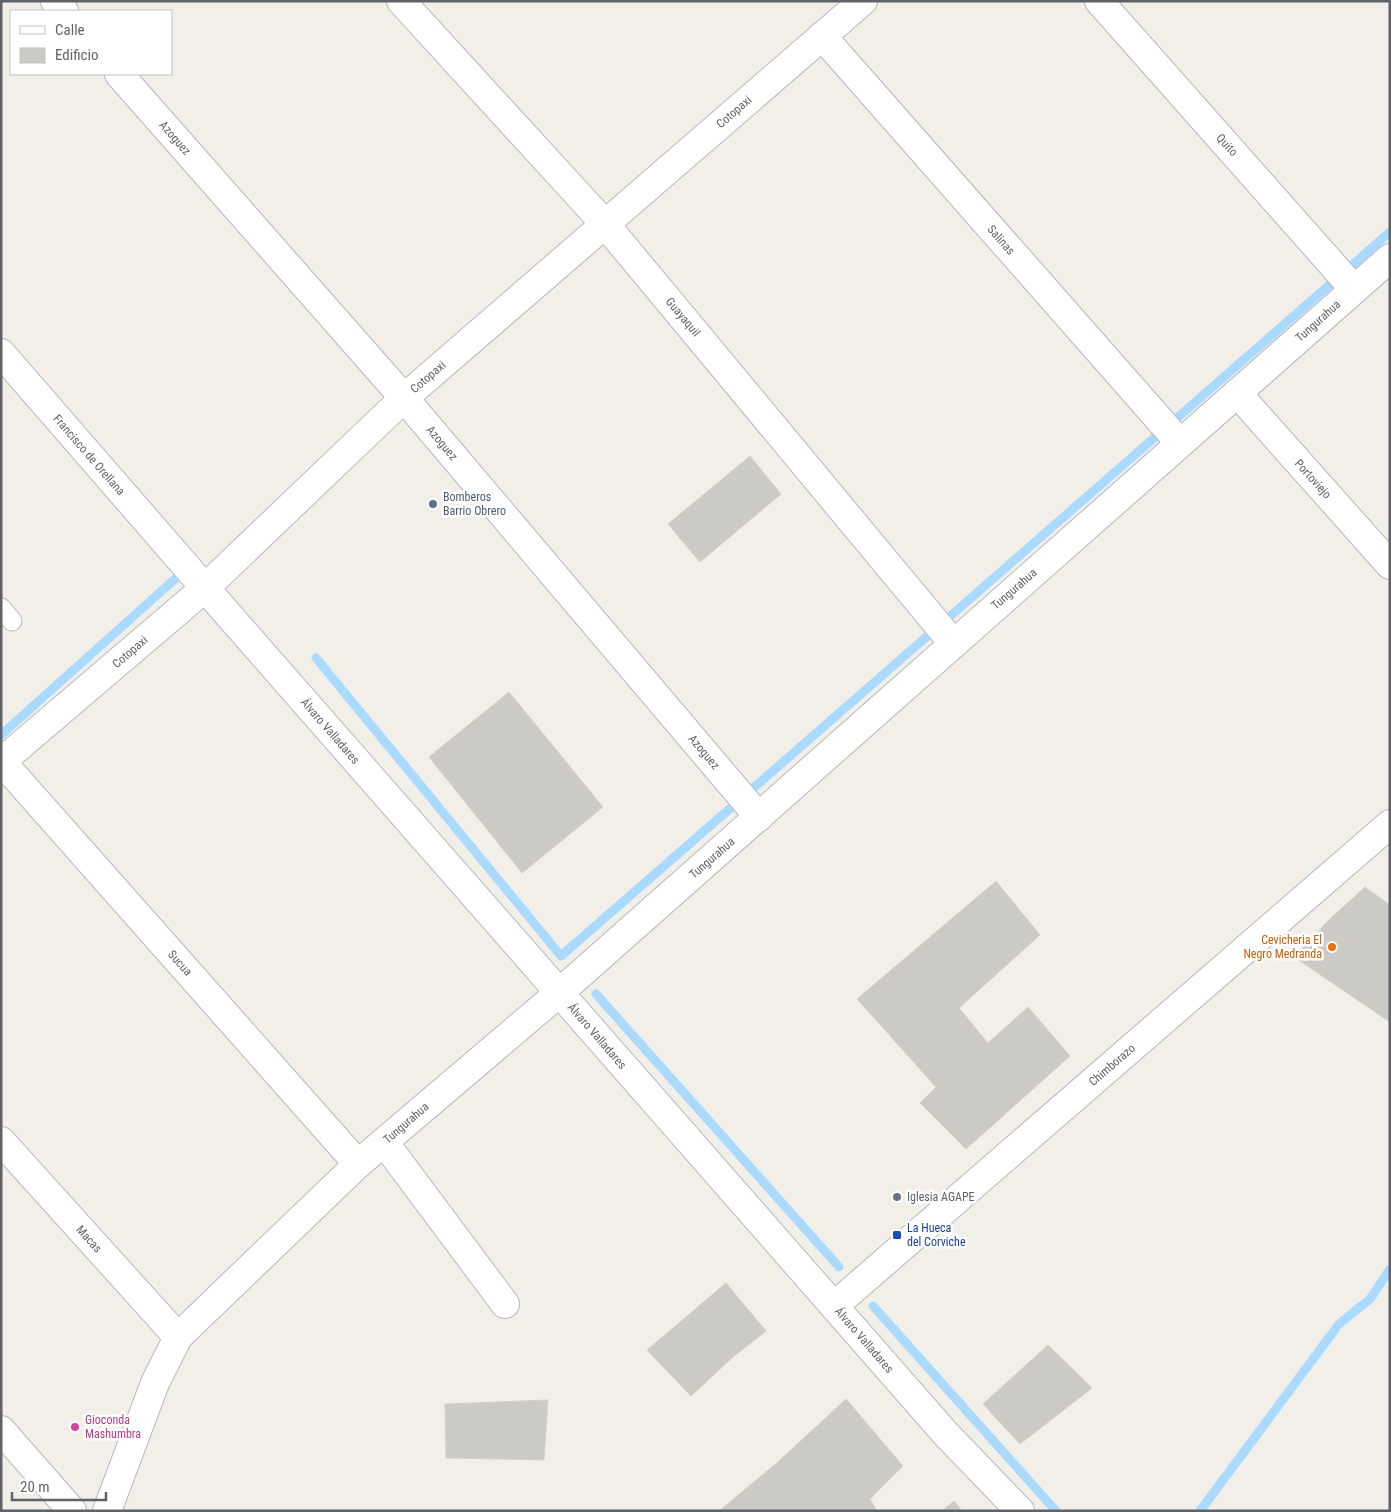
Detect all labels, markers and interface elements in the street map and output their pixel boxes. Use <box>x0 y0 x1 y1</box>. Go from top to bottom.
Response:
legend <box>10 10 172 75</box>
text: Calle <box>55 21 85 39</box>
text: Edificio <box>55 46 98 64</box>
street label: Cotopaxi <box>714 93 754 131</box>
street label: Azoguez <box>156 118 194 158</box>
street label: Quito <box>1213 131 1241 159</box>
street label: Salinas <box>984 222 1018 258</box>
street label: Guayaquil <box>663 295 703 339</box>
street label: Tungurahua <box>1293 297 1344 345</box>
street label: Cotopaxi <box>408 358 448 396</box>
street label: Francisco de Orellana <box>50 412 128 498</box>
street label: Azoguez <box>424 423 460 463</box>
street label: Portoviejo <box>1292 456 1334 502</box>
place label: Bomberos Barrio Obrero <box>443 490 506 518</box>
marker: Bomberos Barrio Obrero <box>427 498 439 510</box>
street label: Tungurahua <box>988 565 1040 613</box>
street label: Cotopaxi <box>110 633 150 671</box>
street label: Álvaro Valladares <box>298 695 363 767</box>
street label: Azoguez <box>686 732 722 772</box>
street label: Tungurahua <box>686 834 738 882</box>
place label: Cevicheria El Negro Medranda <box>1243 933 1322 961</box>
marker: Cevicheria El Negro Medranda <box>1326 941 1338 953</box>
street label: Sucua <box>165 947 195 979</box>
street label: Álvaro Valladares <box>565 1000 630 1072</box>
street label: Chimborazo <box>1086 1041 1138 1089</box>
street label: Tungurahua <box>380 1099 432 1147</box>
place label: Iglesia AGAPE <box>907 1190 975 1204</box>
marker: Iglesia AGAPE <box>891 1191 903 1203</box>
place label: La Hueca del Corviche <box>907 1221 966 1249</box>
street label: Macas <box>73 1223 105 1255</box>
marker: La Hueca del Corviche <box>891 1229 903 1241</box>
street label: Álvaro Valladares <box>832 1304 897 1376</box>
place label: Gioconda Mashumbra <box>85 1413 141 1441</box>
marker: Gioconda Mashumbra <box>69 1421 81 1433</box>
scale bar <box>12 1470 106 1502</box>
text: 20 m <box>20 1478 50 1496</box>

